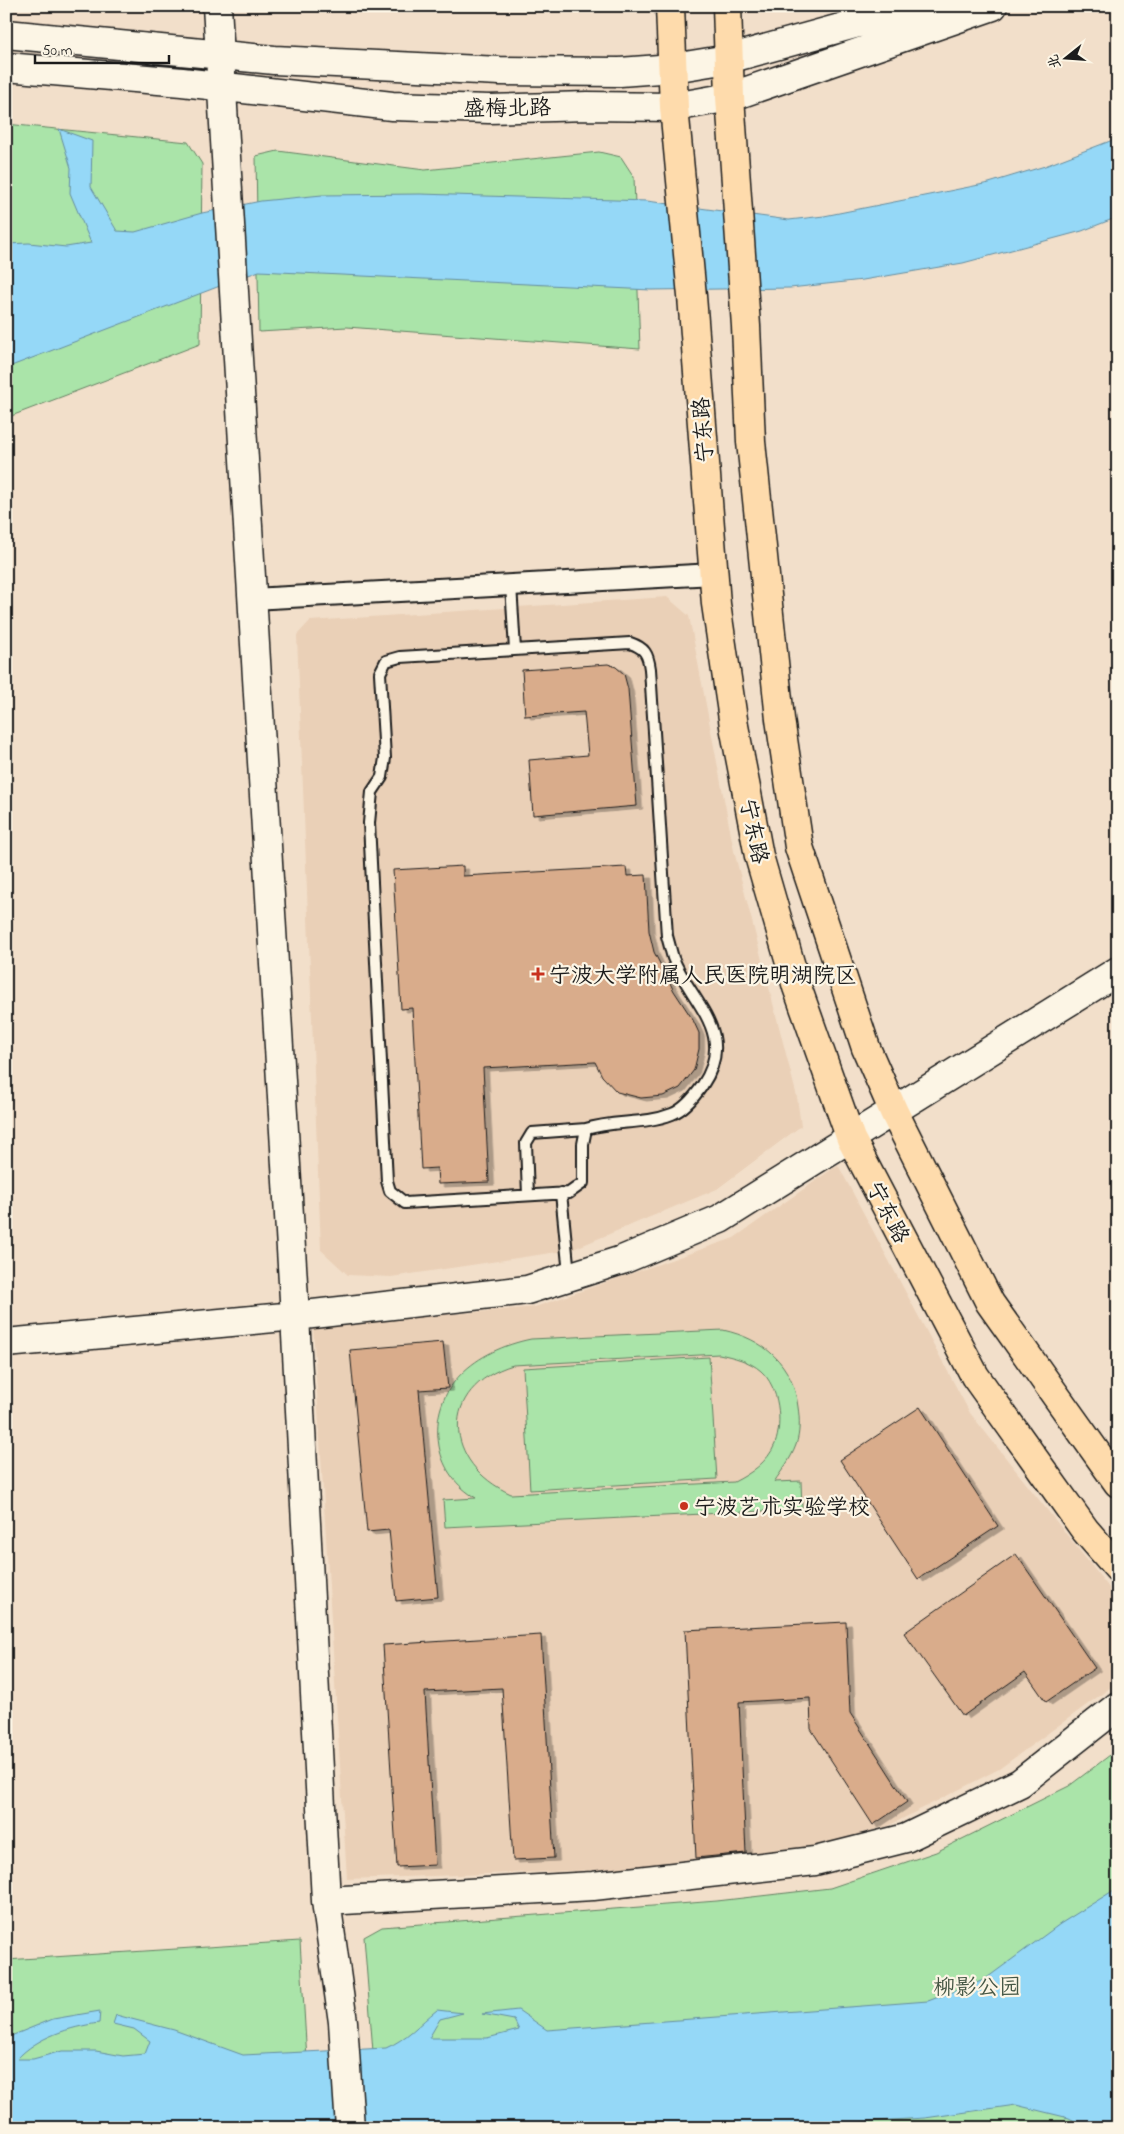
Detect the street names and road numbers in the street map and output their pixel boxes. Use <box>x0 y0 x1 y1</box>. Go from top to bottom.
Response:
street label: 盛梅北路 <box>463 93 551 127</box>
street label: 宁东路 <box>687 396 723 464</box>
street label: 宁东路 <box>730 796 775 867</box>
street label: 宁东路 <box>857 1177 916 1250</box>

